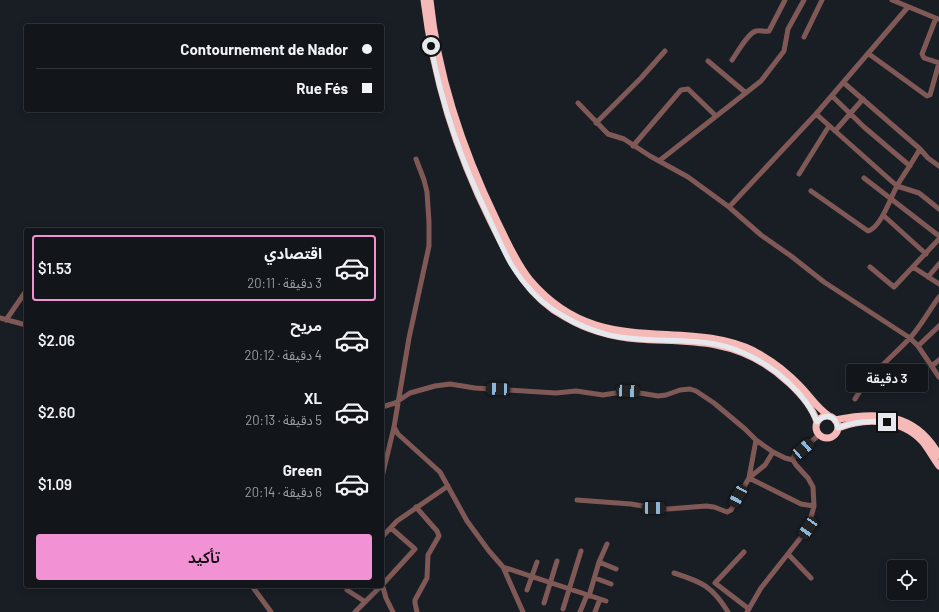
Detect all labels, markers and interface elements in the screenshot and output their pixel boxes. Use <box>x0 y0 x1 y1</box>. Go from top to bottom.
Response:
route start <box>422 37 440 55</box>
text: Contournement de Nador <box>180 40 348 58</box>
text: Rue Fés <box>296 79 348 97</box>
text: اقتصادي <box>264 244 322 262</box>
icon: car <box>334 250 370 286</box>
text: $1.53 <box>38 259 72 277</box>
text: 3 دقيقة · 20:11 <box>247 275 322 291</box>
text: مريح <box>290 316 322 334</box>
icon: car <box>334 322 370 358</box>
text: $2.06 <box>38 331 75 349</box>
text: 4 دقيقة · 20:12 <box>244 347 322 363</box>
callout: 3 دقيقة <box>846 364 928 392</box>
text: 3 دقيقة <box>866 370 908 386</box>
car <box>486 383 510 395</box>
car <box>616 384 640 398</box>
text: XL <box>304 389 322 407</box>
icon: car <box>334 394 370 430</box>
text: $2.60 <box>38 403 75 421</box>
text: 5 دقيقة · 20:13 <box>245 412 322 428</box>
route end <box>878 413 896 431</box>
car <box>790 437 816 461</box>
text: Green <box>283 461 322 479</box>
icon: car <box>334 466 370 502</box>
text: $1.09 <box>38 475 72 493</box>
car <box>727 483 749 509</box>
text: 6 دقيقة · 20:14 <box>245 484 322 500</box>
car <box>642 502 666 514</box>
car <box>796 515 820 541</box>
button: تأكيد <box>36 534 372 580</box>
map controls <box>887 560 927 600</box>
button: locate <box>887 560 927 600</box>

